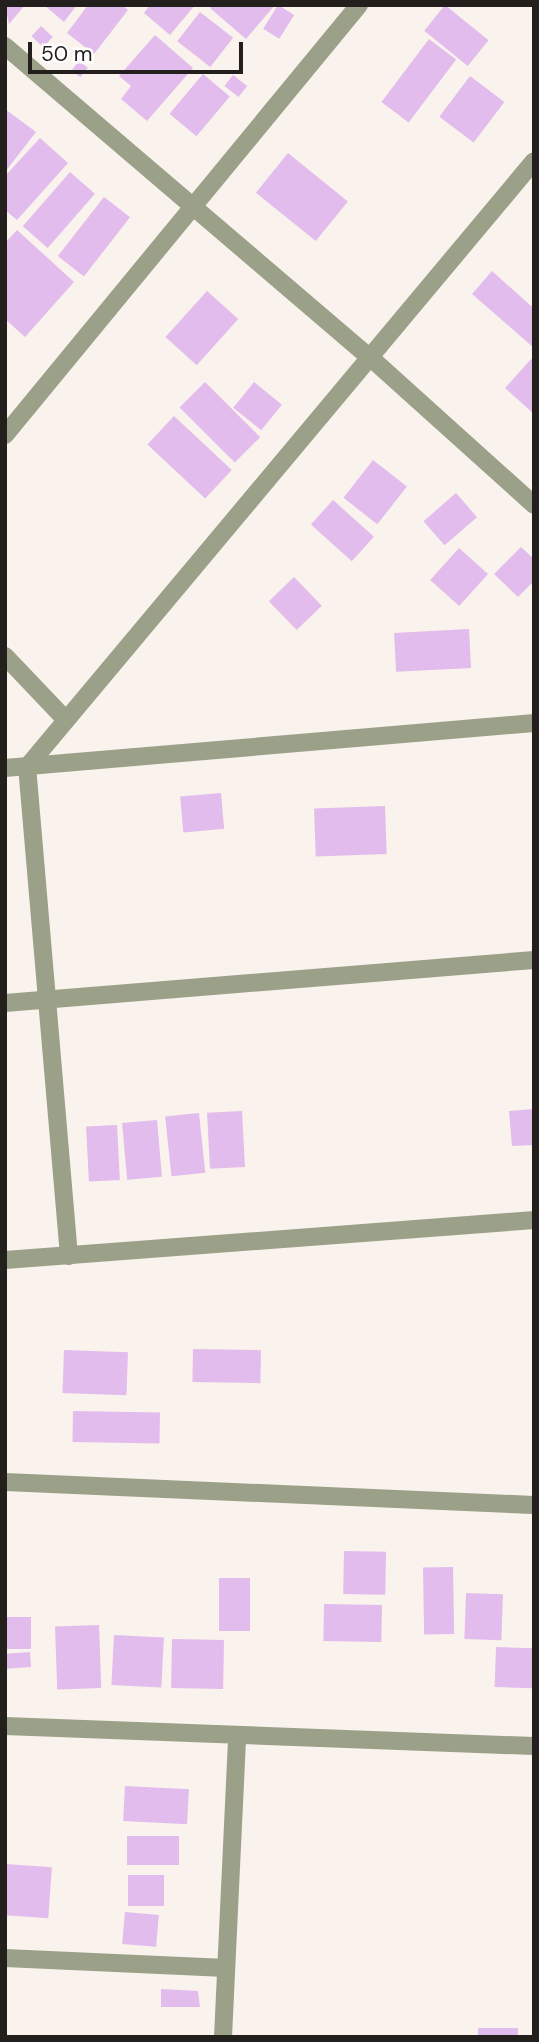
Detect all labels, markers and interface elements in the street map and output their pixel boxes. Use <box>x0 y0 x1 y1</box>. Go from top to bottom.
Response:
scale bar <box>32 28 247 72</box>
text: 50 m <box>41 40 92 68</box>

